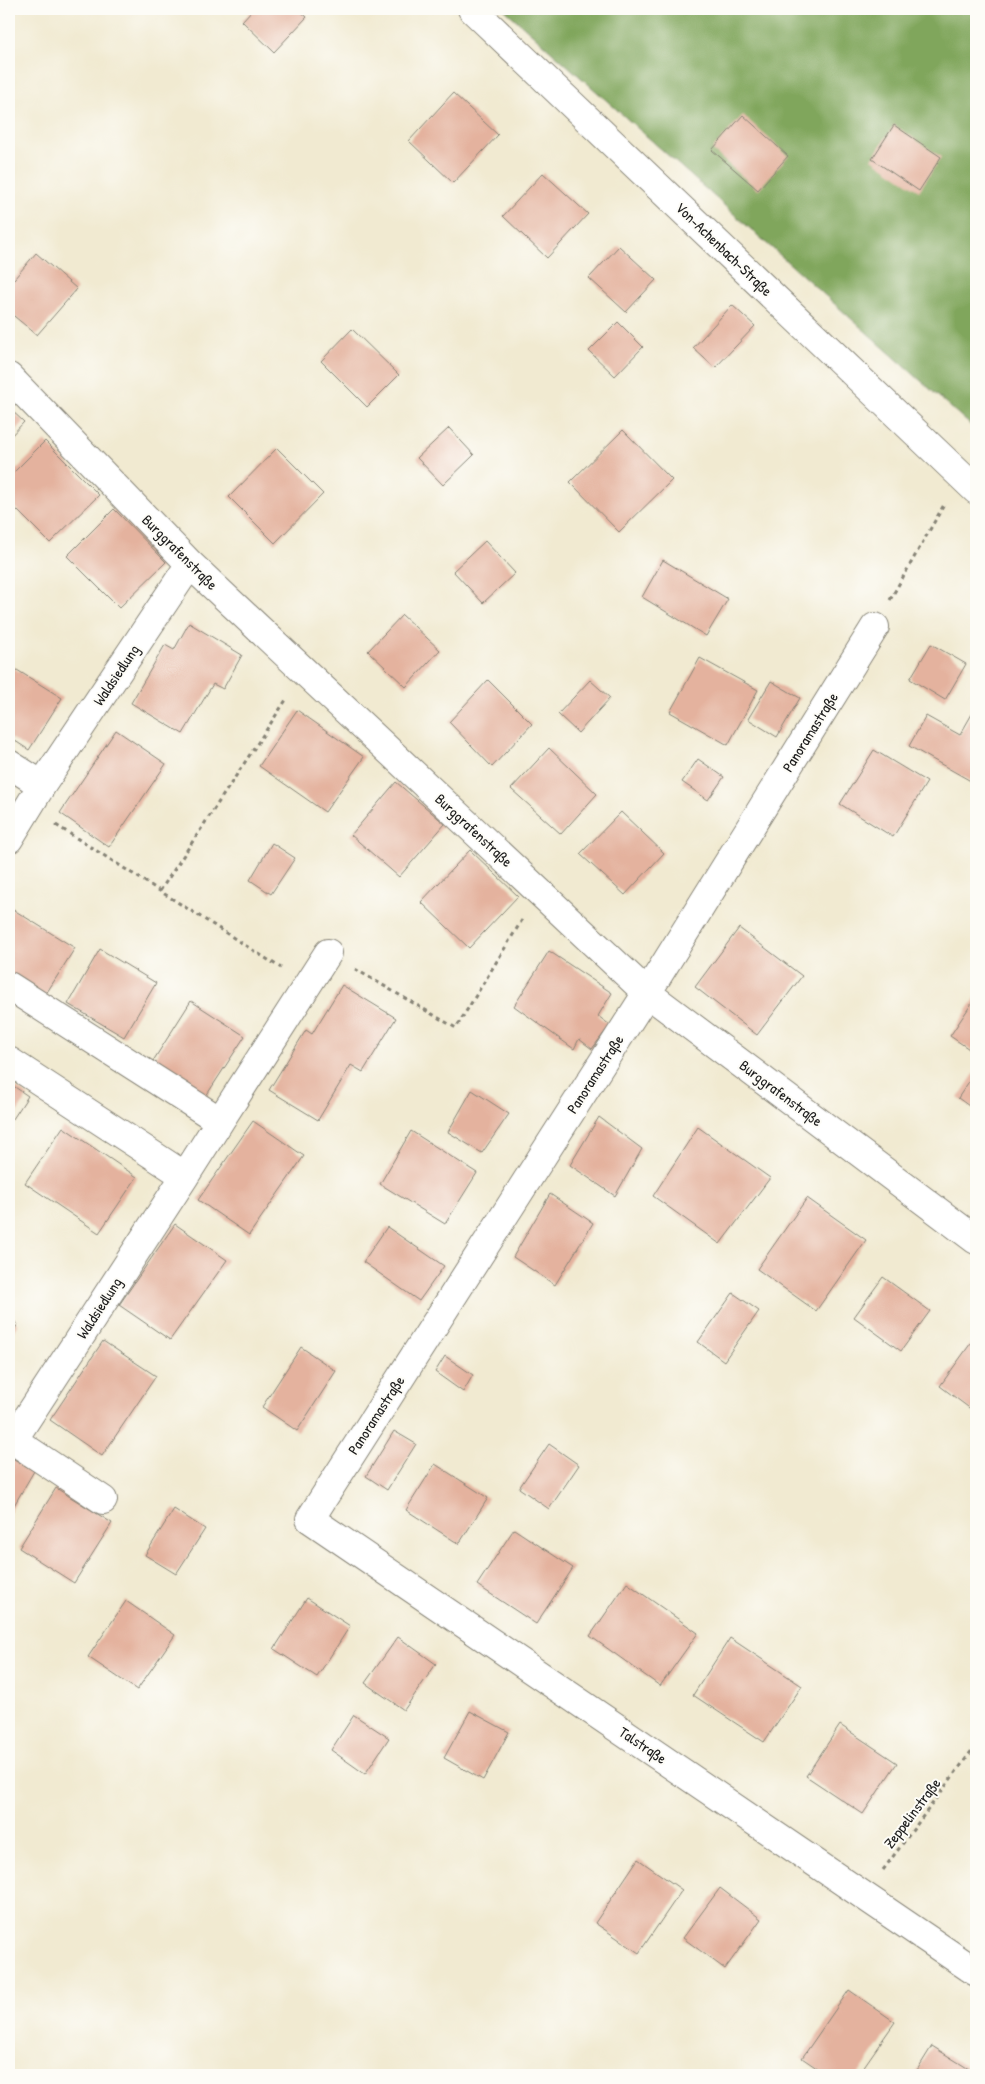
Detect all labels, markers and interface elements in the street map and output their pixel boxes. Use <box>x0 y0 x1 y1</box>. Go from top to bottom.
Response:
street label: Von-Achenbach-Straße <box>671 197 777 301</box>
street label: Burggrafenstraße <box>138 510 222 594</box>
street label: Waldsiedlung <box>88 640 144 710</box>
street label: Panoramastraße <box>777 688 843 776</box>
street label: Burggrafenstraße <box>431 789 517 871</box>
street label: Panoramastraße <box>562 1030 628 1118</box>
street label: Burggrafenstraße <box>735 1055 827 1131</box>
street label: Waldsiedlung <box>71 1273 127 1343</box>
street label: Panoramastraße <box>343 1371 409 1459</box>
street label: Talstraße <box>615 1721 671 1769</box>
street label: Zeppelinstraße <box>879 1774 945 1852</box>

